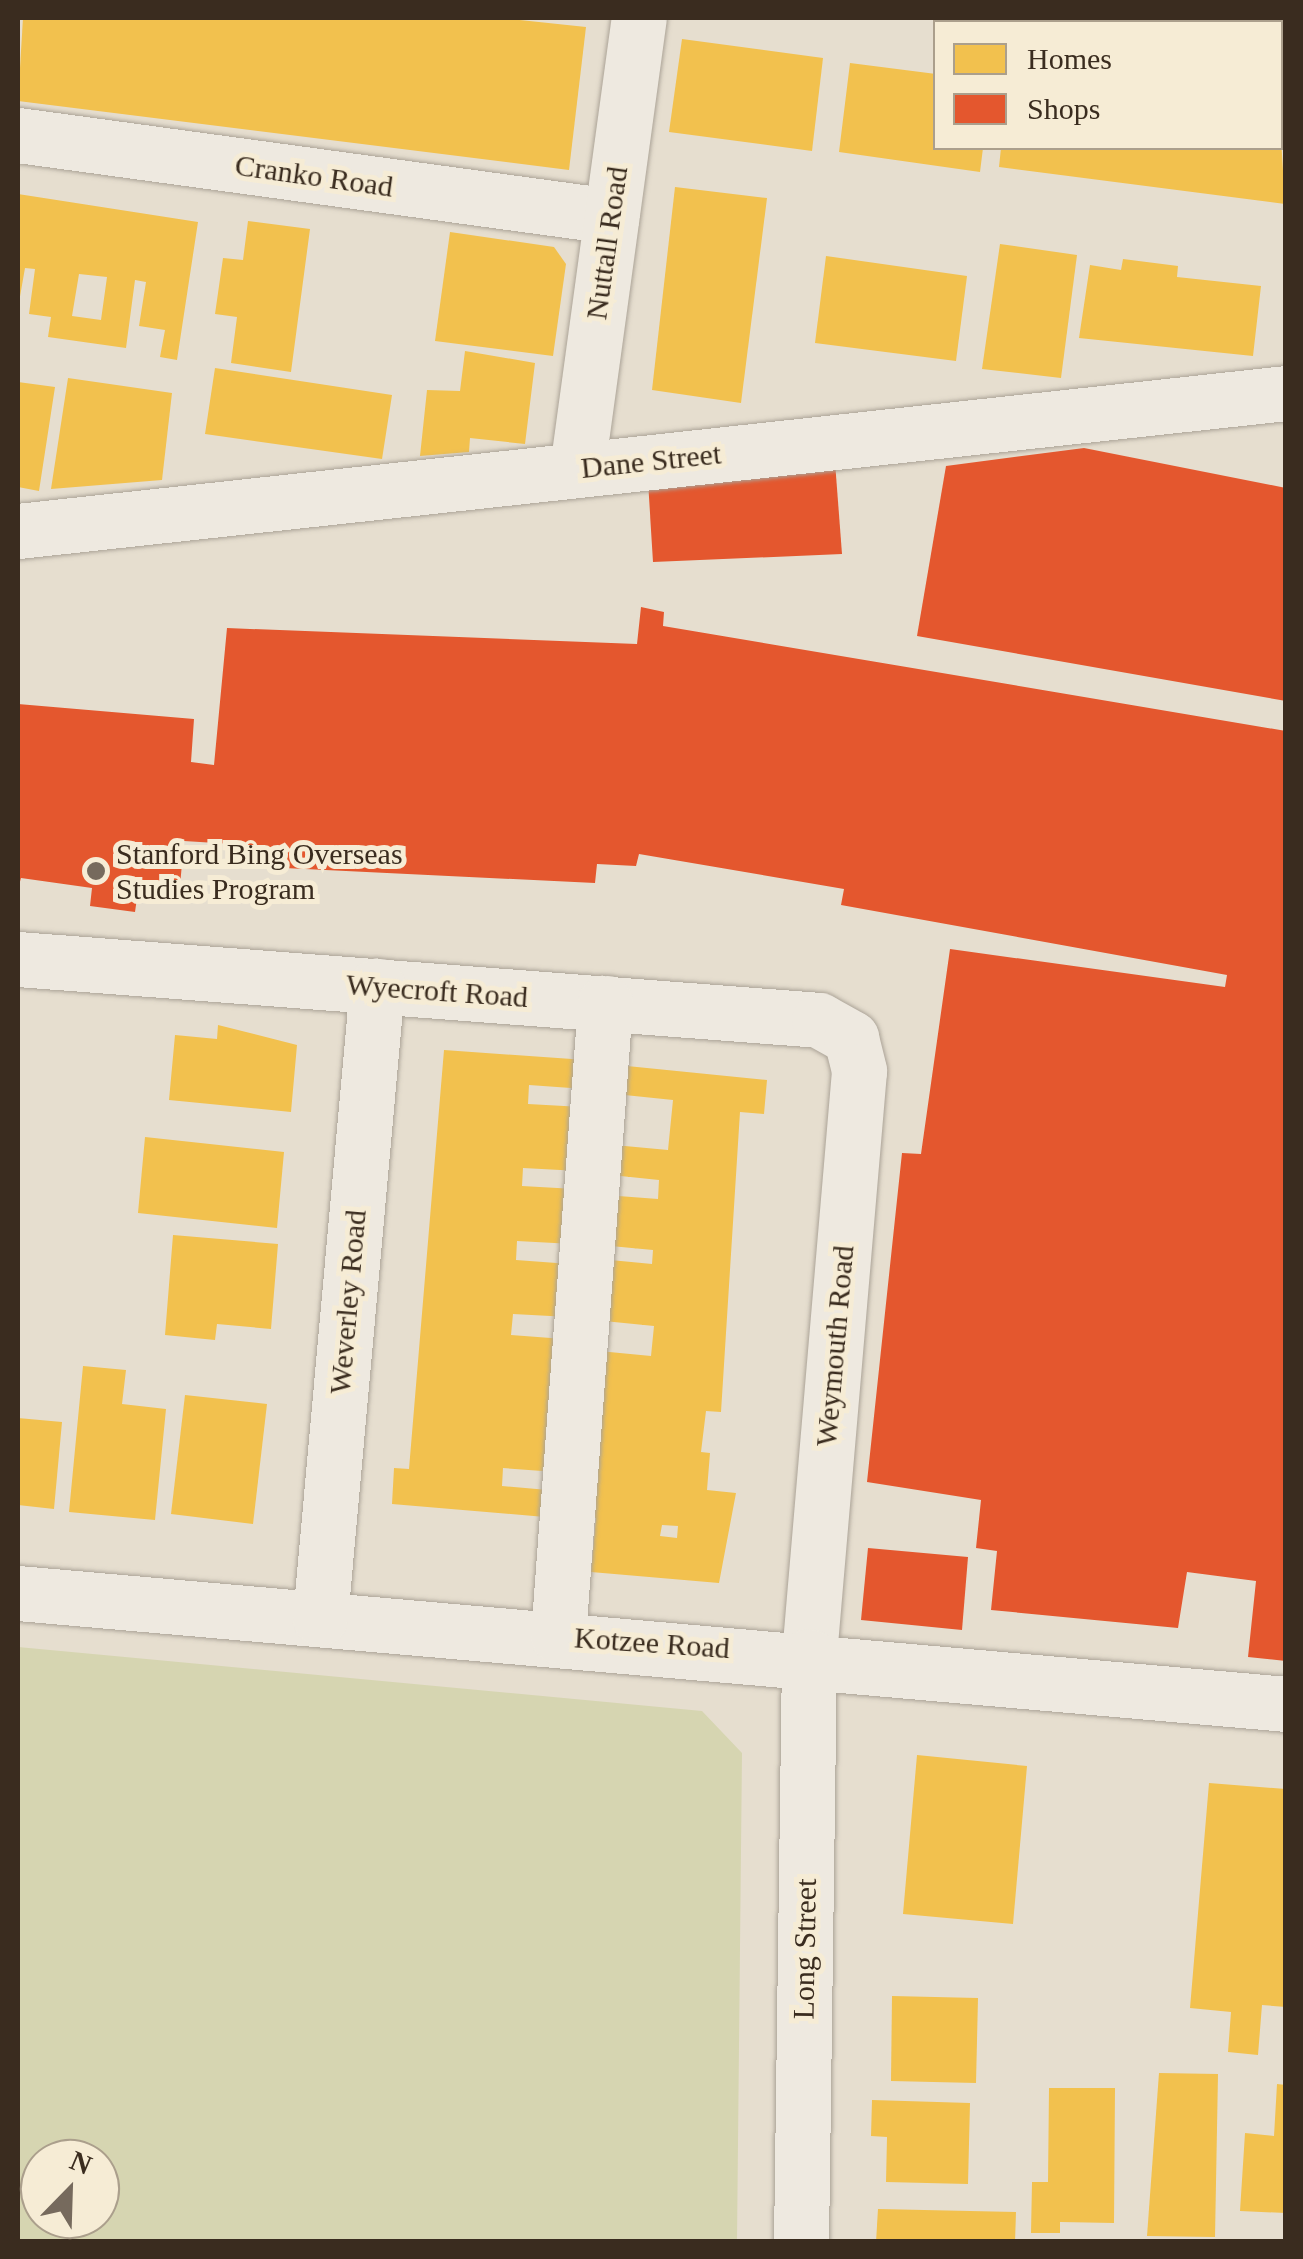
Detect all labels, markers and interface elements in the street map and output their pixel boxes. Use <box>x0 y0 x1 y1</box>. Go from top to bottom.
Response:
legend <box>933 20 1283 150</box>
text: Homes <box>1027 42 1112 75</box>
text: Shops <box>1027 92 1100 125</box>
street label: Cranko Road <box>233 147 395 205</box>
street label: Nuttall Road <box>578 164 636 322</box>
street label: Dane Street <box>579 436 723 486</box>
place label: Stanford Bing Overseas Studies Program <box>116 836 403 906</box>
marker: Stanford Bing Overseas Studies Program <box>85 860 107 882</box>
street label: Wyecroft Road <box>345 967 529 1015</box>
street label: Weverley Road <box>322 1208 374 1396</box>
street label: Weymouth Road <box>808 1244 862 1448</box>
street label: Kotzee Road <box>573 1620 731 1666</box>
street label: Long Street <box>786 1878 824 2020</box>
north arrow <box>20 2139 120 2239</box>
text: N <box>66 2145 96 2181</box>

